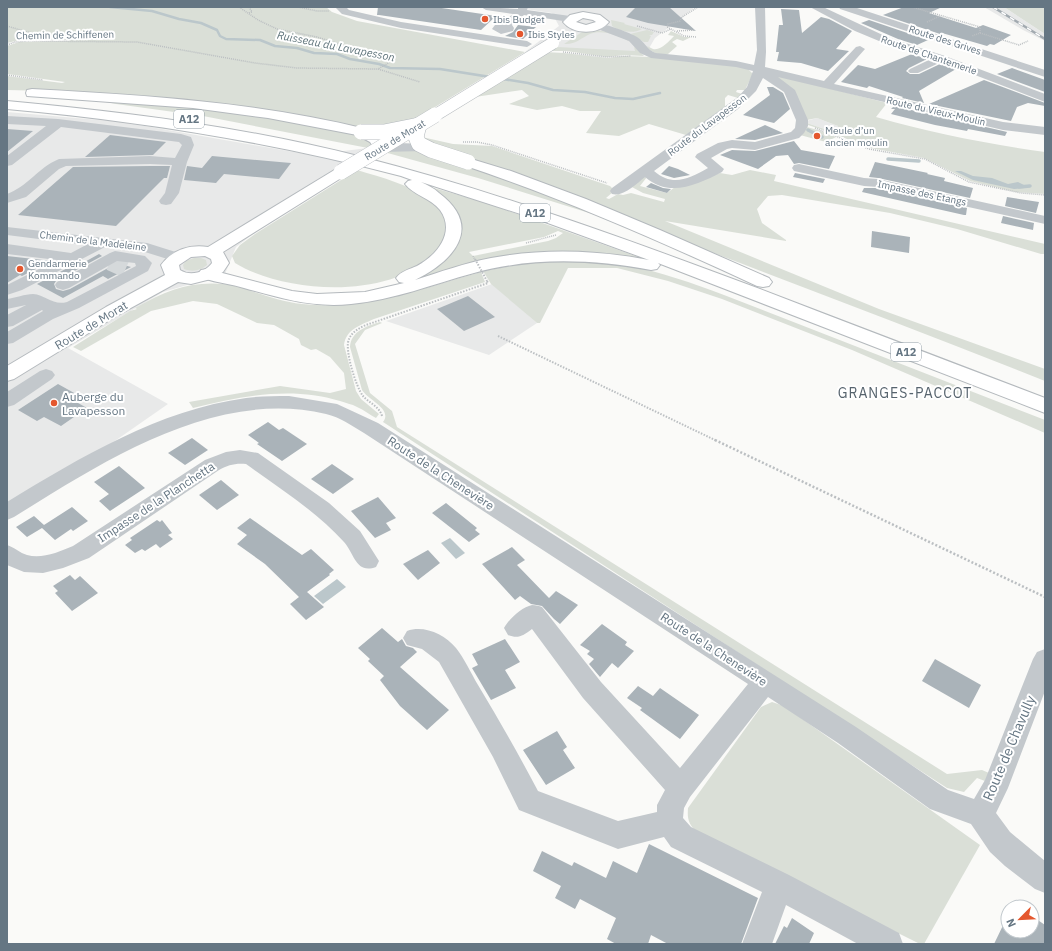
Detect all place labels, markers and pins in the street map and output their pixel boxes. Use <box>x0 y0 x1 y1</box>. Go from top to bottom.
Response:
place label: Ibis Budget <box>493 13 545 26</box>
marker: Ibis Budget <box>480 14 490 24</box>
place label: Ibis Styles <box>528 28 575 41</box>
marker: Ibis Styles <box>515 29 525 39</box>
place label: Meule d’un ancien moulin <box>825 124 888 149</box>
marker: Meule d’un ancien moulin <box>812 131 822 141</box>
place label: Gendarmerie Kommando <box>28 257 87 282</box>
marker: Gendarmerie Kommando <box>15 264 25 274</box>
place label: Auberge du Lavapesson <box>62 389 125 418</box>
marker: Auberge du Lavapesson <box>49 398 59 408</box>

